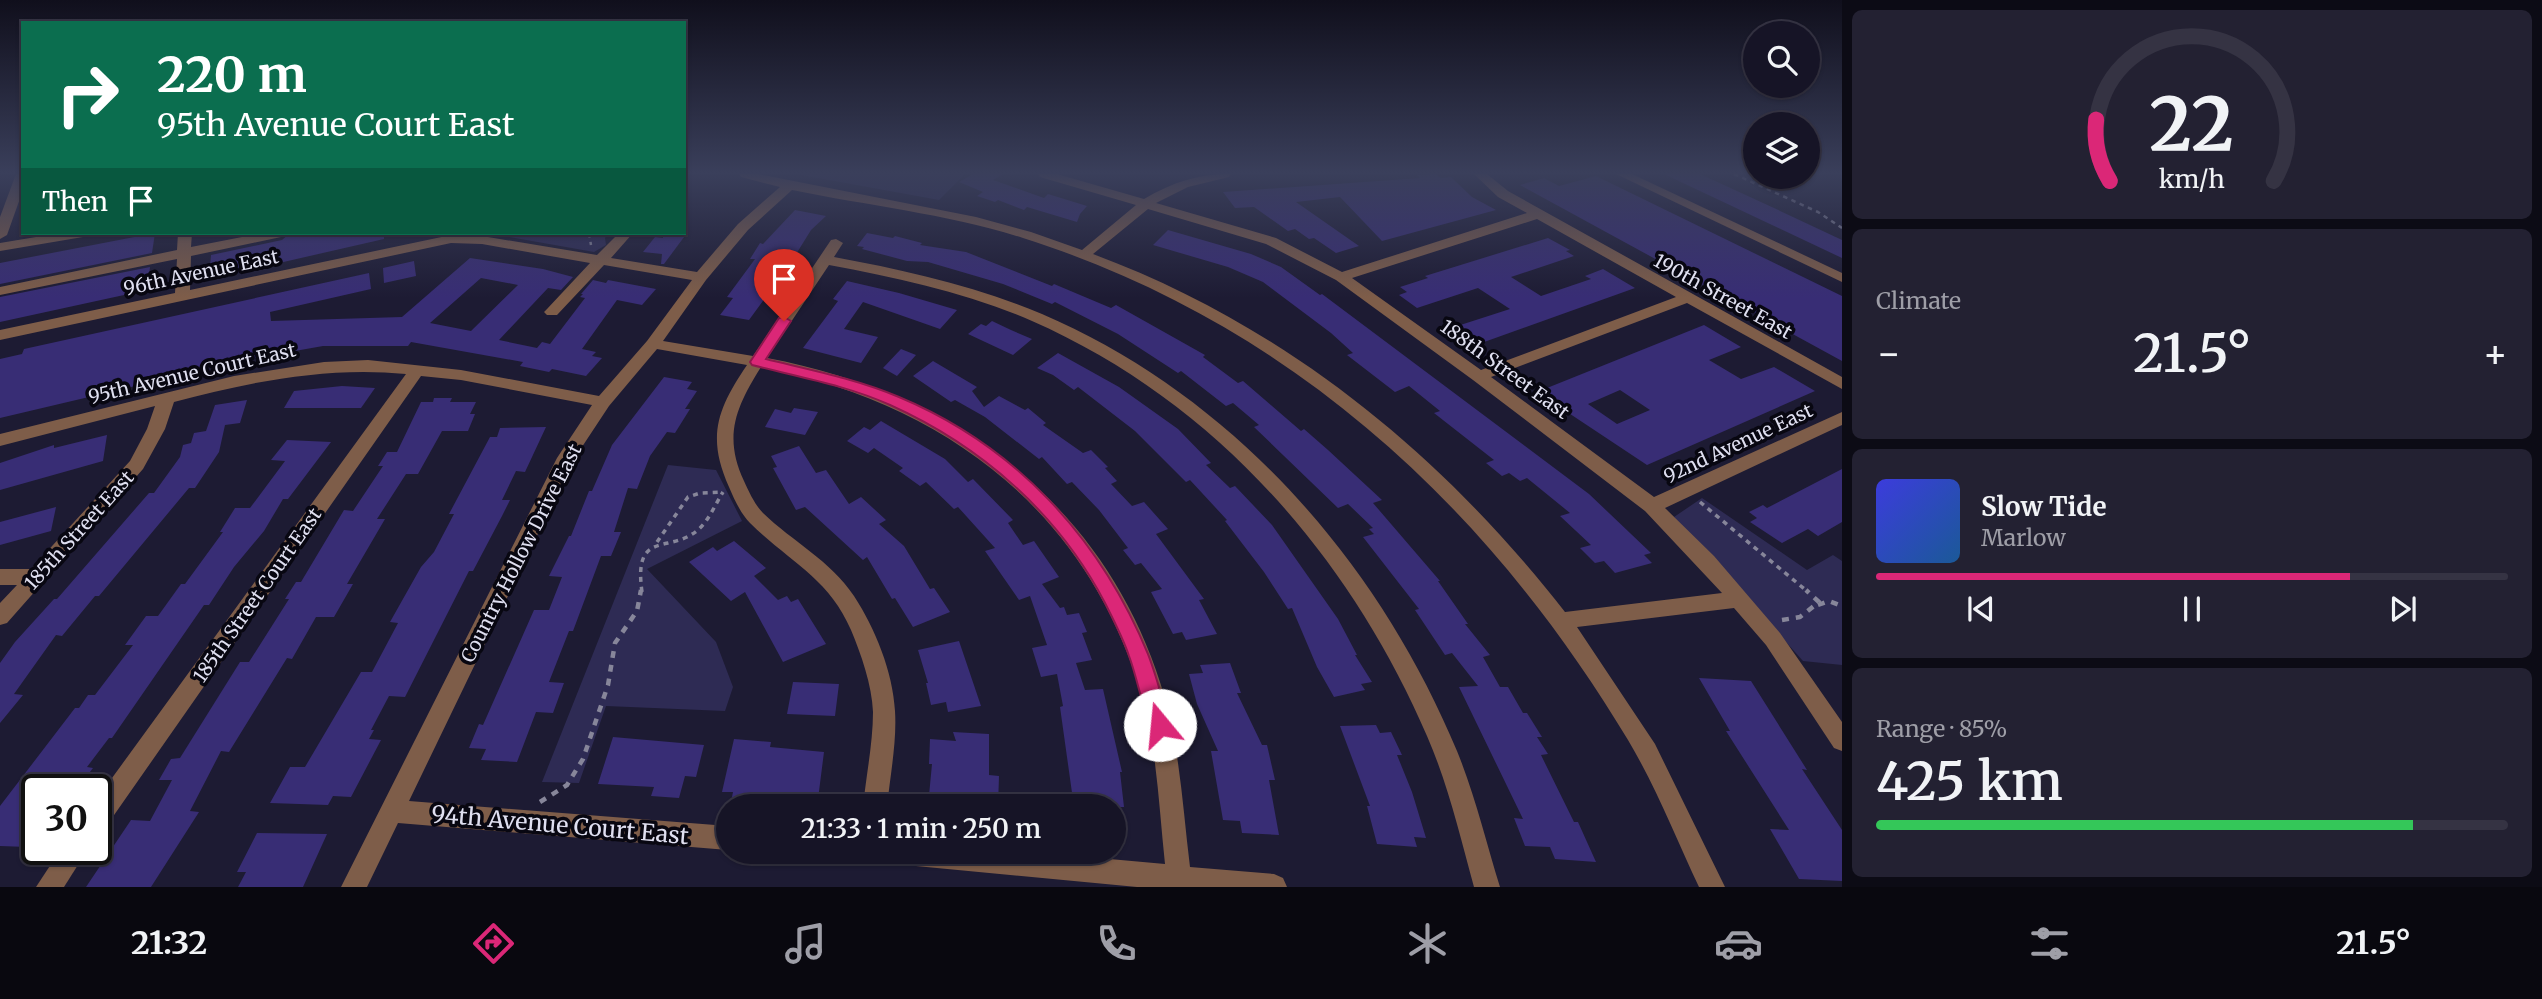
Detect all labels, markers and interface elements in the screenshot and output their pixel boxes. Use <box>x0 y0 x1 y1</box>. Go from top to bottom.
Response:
map controls <box>1743 21 1820 189</box>
button: search <box>1743 21 1820 98</box>
text: 220 m <box>157 44 307 105</box>
icon: right <box>42 49 133 140</box>
text: 22 <box>2150 79 2234 171</box>
text: 95th Avenue Court East <box>157 105 515 145</box>
button: layers <box>1743 112 1820 189</box>
text: km/h <box>2159 162 2225 194</box>
icon: arrive <box>122 182 160 220</box>
text: Then <box>42 185 108 218</box>
street label: 96th Avenue East <box>121 244 281 300</box>
street label: 190th Street East <box>1650 248 1797 344</box>
pin <box>754 249 814 321</box>
icon: arrive <box>765 260 803 298</box>
text: Climate <box>1876 286 1961 315</box>
street label: 188th Street East <box>1436 314 1575 424</box>
text: 21.5° <box>2133 321 2251 386</box>
text: − <box>1876 330 1901 377</box>
text: + <box>2483 330 2508 377</box>
street label: 95th Avenue Court East <box>86 337 299 409</box>
street label: 92nd Avenue East <box>1660 398 1817 488</box>
street label: Country Hollow Drive East <box>455 439 587 666</box>
street label: 185th Street East <box>19 465 139 594</box>
text: Slow Tide <box>1981 490 2107 523</box>
street label: 185th Street Court East <box>188 503 327 687</box>
text: Marlow <box>1981 523 2066 552</box>
icon: previous <box>1962 590 2000 628</box>
icon: pause <box>2173 590 2211 628</box>
icon: next <box>2384 590 2422 628</box>
position arrow <box>1123 688 1197 762</box>
text: Range · 85% <box>1876 714 2007 743</box>
text: 425 km <box>1876 749 2063 814</box>
speed limit sign: 30 <box>21 774 112 865</box>
street label: 94th Avenue Court East <box>430 799 690 850</box>
text: 21:33 · 1 min · 250 m <box>801 812 1041 845</box>
icon: directions <box>469 919 518 968</box>
icon: music <box>781 919 830 968</box>
icon: phone <box>1092 919 1141 968</box>
icon: climate <box>1403 919 1452 968</box>
icon: car <box>1714 919 1763 968</box>
icon: filters <box>2025 919 2074 968</box>
text: 21:32 <box>131 923 207 963</box>
text: 21.5° <box>2336 923 2411 963</box>

